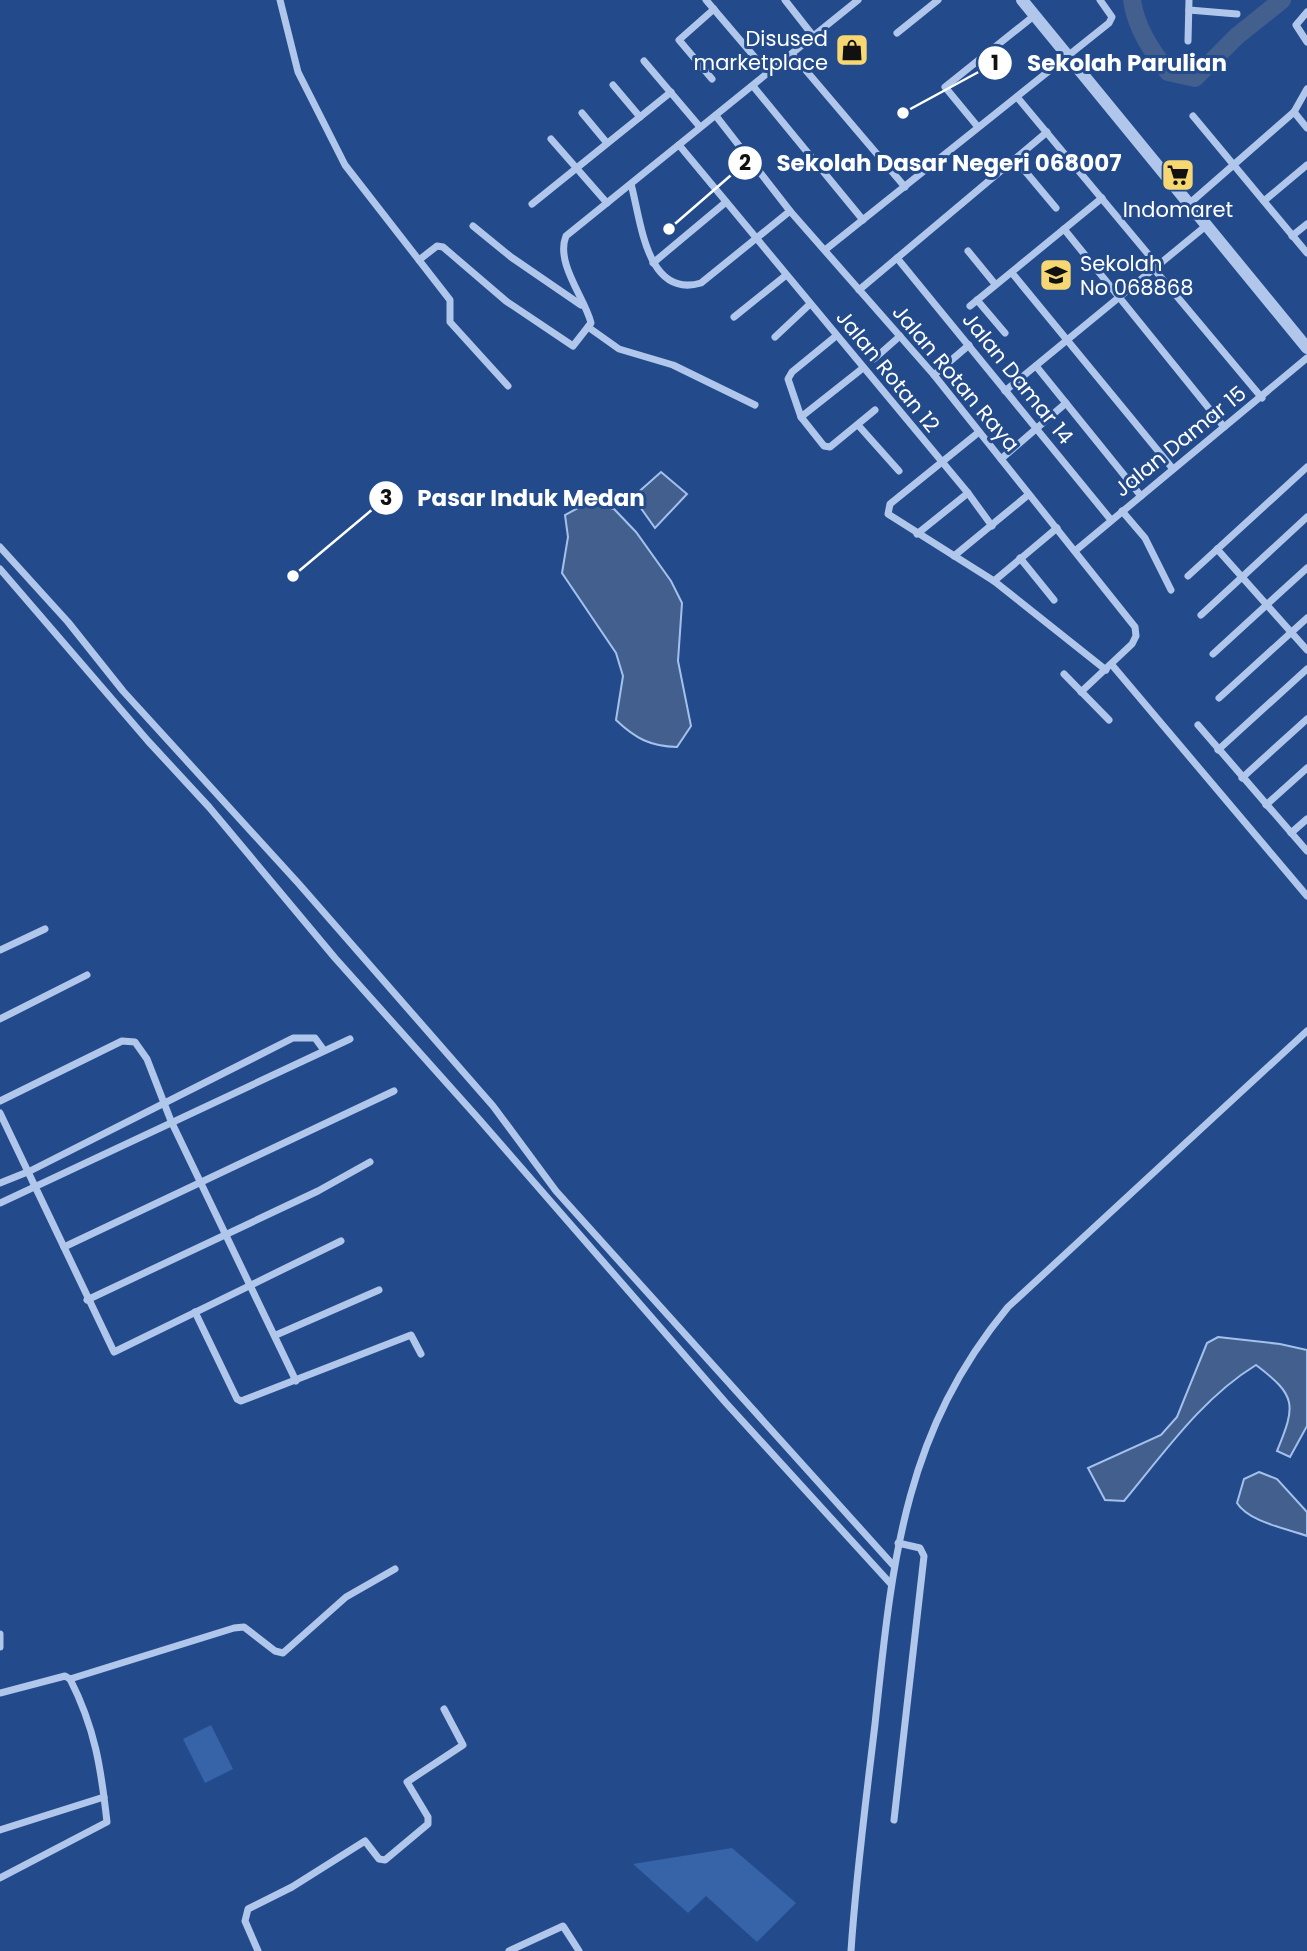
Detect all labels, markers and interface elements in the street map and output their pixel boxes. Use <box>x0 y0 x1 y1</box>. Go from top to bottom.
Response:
place label: Disused marketplace <box>694 24 828 77</box>
shop icon: Disused marketplace <box>833 31 871 69</box>
callout: Sekolah Parulian <box>978 41 1241 85</box>
text: Sekolah Parulian <box>1027 47 1227 79</box>
text: 1 <box>991 48 999 77</box>
callout: Sekolah Dasar Negeri 068007 <box>727 141 1135 185</box>
text: Sekolah Dasar Negeri 068007 <box>776 147 1122 179</box>
text: 2 <box>739 148 751 177</box>
supermarket icon: Indomaret <box>1159 156 1197 194</box>
place label: Indomaret <box>1123 195 1233 224</box>
place label: Sekolah No 068868 <box>1080 249 1193 302</box>
school or university icon: Sekolah No 068868 <box>1037 256 1075 294</box>
street label: Jalan Rotan Raya <box>886 298 1026 458</box>
street label: Jalan Rotan 12 <box>830 304 946 438</box>
street label: Jalan Damar 14 <box>956 306 1080 450</box>
street label: Jalan Damar 15 <box>1108 379 1252 503</box>
callout: Pasar Induk Medan <box>368 476 659 520</box>
text: Pasar Induk Medan <box>417 482 645 514</box>
text: 3 <box>380 483 392 512</box>

